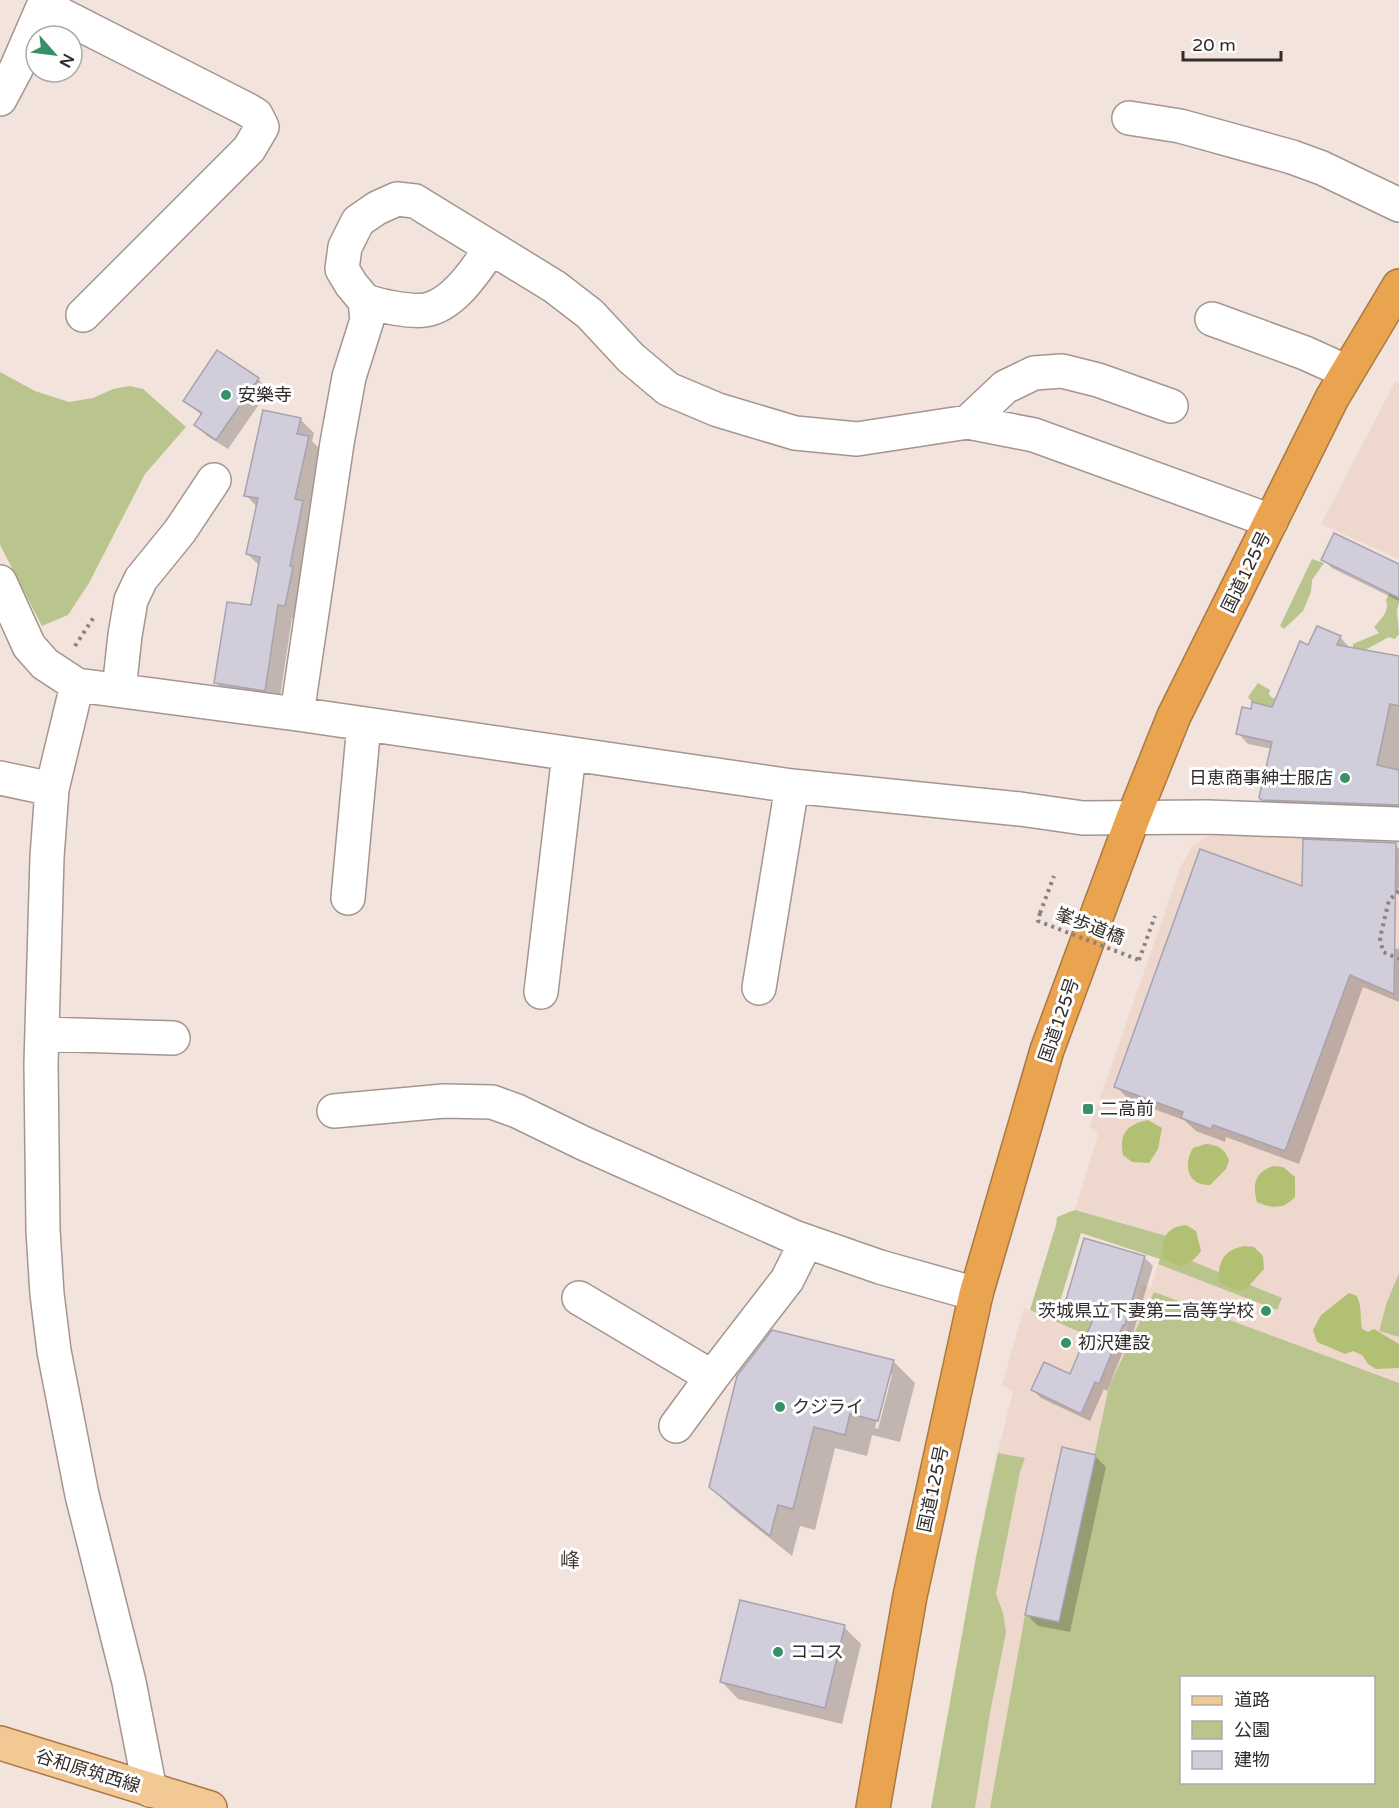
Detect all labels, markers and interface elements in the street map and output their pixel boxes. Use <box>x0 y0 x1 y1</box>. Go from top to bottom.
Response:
north arrow <box>24 24 84 84</box>
scale bar <box>1183 24 1280 62</box>
text: 20 m <box>1192 34 1236 56</box>
text: N <box>55 50 78 71</box>
place label: 安樂寺 <box>238 384 292 406</box>
marker: 安樂寺 <box>219 388 233 402</box>
street label: 国道125号 <box>1217 528 1275 616</box>
place label: 日恵商事紳士服店 <box>1189 767 1333 789</box>
marker: 日恵商事紳士服店 <box>1338 771 1352 785</box>
street label: 峯歩道橋 <box>1052 903 1128 949</box>
street label: 国道125号 <box>1034 975 1084 1065</box>
place label: 二高前 <box>1100 1098 1154 1120</box>
marker: 二高前 <box>1081 1102 1095 1116</box>
place label: 茨城県立下妻第二高等学校 <box>1038 1300 1254 1322</box>
marker: 茨城県立下妻第二高等学校 <box>1259 1304 1273 1318</box>
place label: 初沢建設 <box>1078 1332 1150 1354</box>
marker: 初沢建設 <box>1059 1336 1073 1350</box>
place label: クジライ <box>792 1396 864 1418</box>
marker: クジライ <box>773 1400 787 1414</box>
street label: 国道125号 <box>913 1444 953 1534</box>
district label: 峰 <box>560 1549 580 1573</box>
place label: ココス <box>790 1641 844 1663</box>
marker: ココス <box>771 1645 785 1659</box>
legend <box>1180 1676 1375 1784</box>
text: 道路 <box>1234 1689 1270 1711</box>
text: 公園 <box>1234 1719 1270 1741</box>
street label: 谷和原筑西線 <box>33 1745 143 1797</box>
text: 建物 <box>1234 1749 1270 1771</box>

